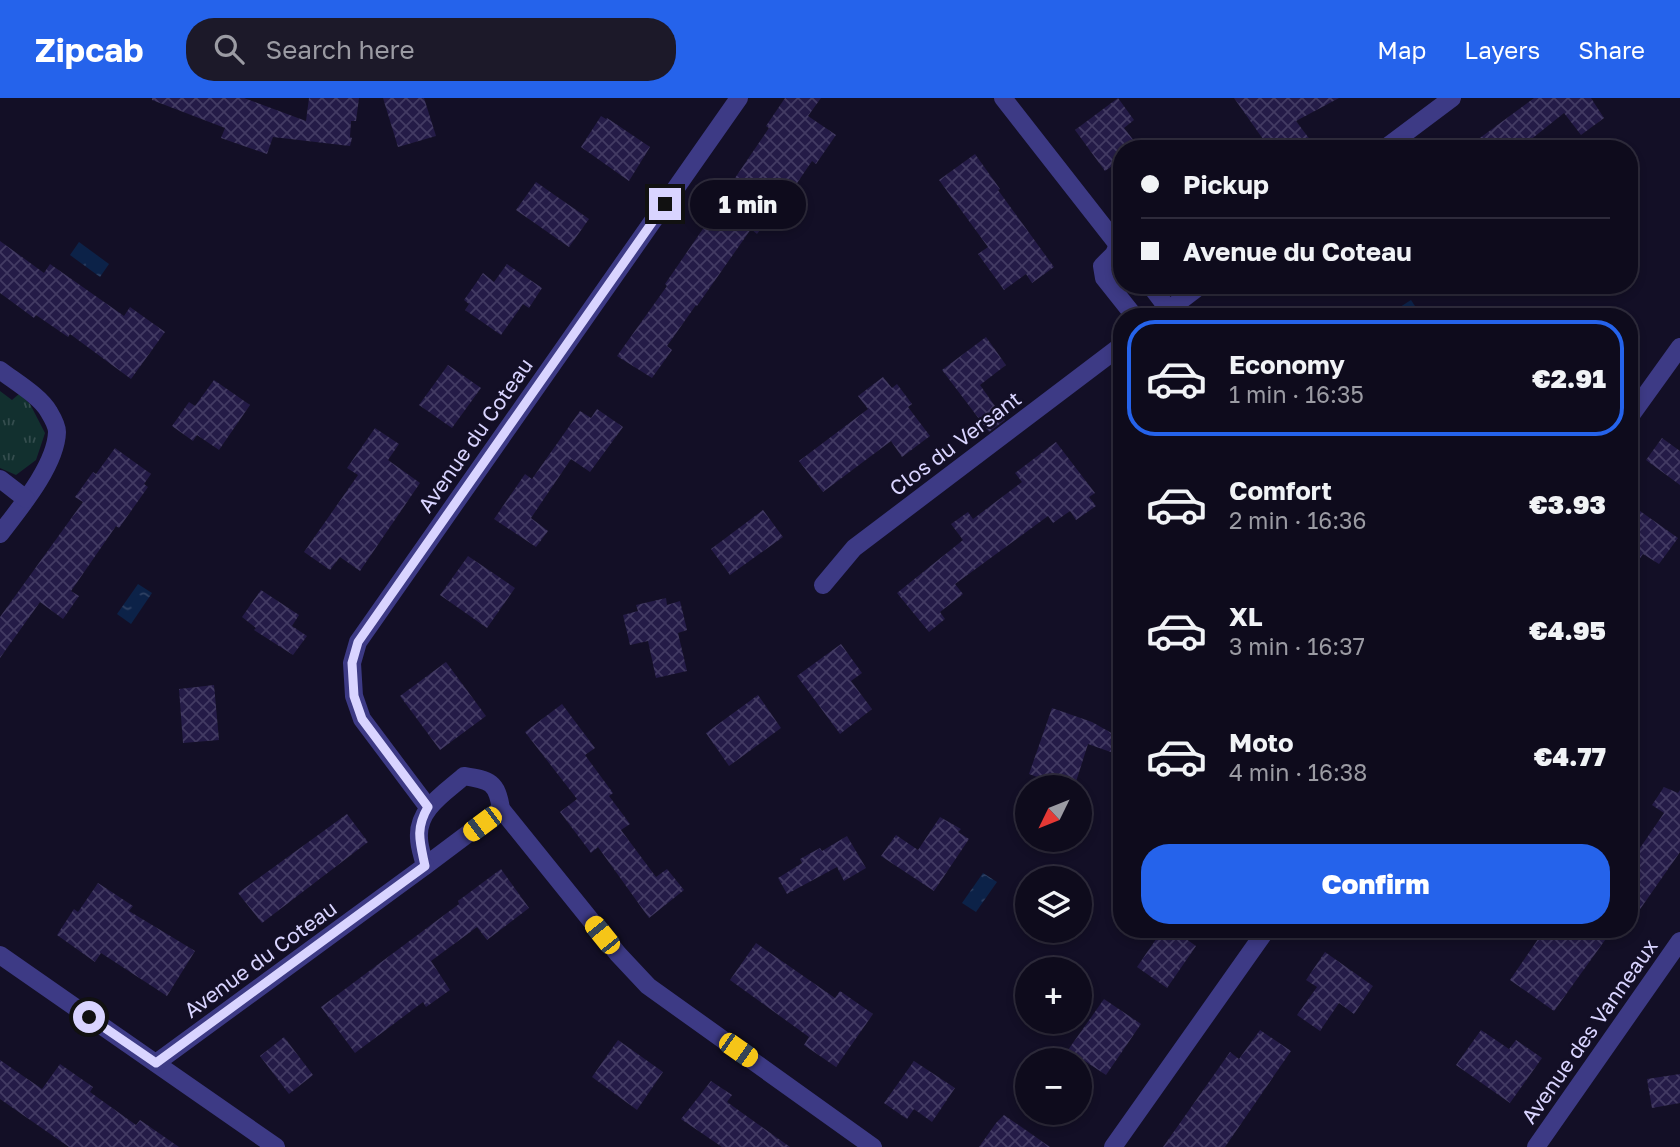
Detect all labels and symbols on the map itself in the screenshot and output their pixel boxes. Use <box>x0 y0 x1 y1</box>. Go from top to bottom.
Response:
callout: 1 min <box>690 180 805 228</box>
route end <box>649 188 681 220</box>
street label: Avenue du Coteau <box>412 353 538 517</box>
street label: Clos du Versant <box>884 385 1026 501</box>
north arrow <box>1015 775 1092 852</box>
car <box>459 803 506 845</box>
street label: Avenue du Coteau <box>179 895 341 1023</box>
car <box>581 912 624 958</box>
street label: Avenue des Vanneaux <box>1515 933 1663 1128</box>
route start <box>73 1001 105 1033</box>
car <box>715 1029 762 1071</box>

